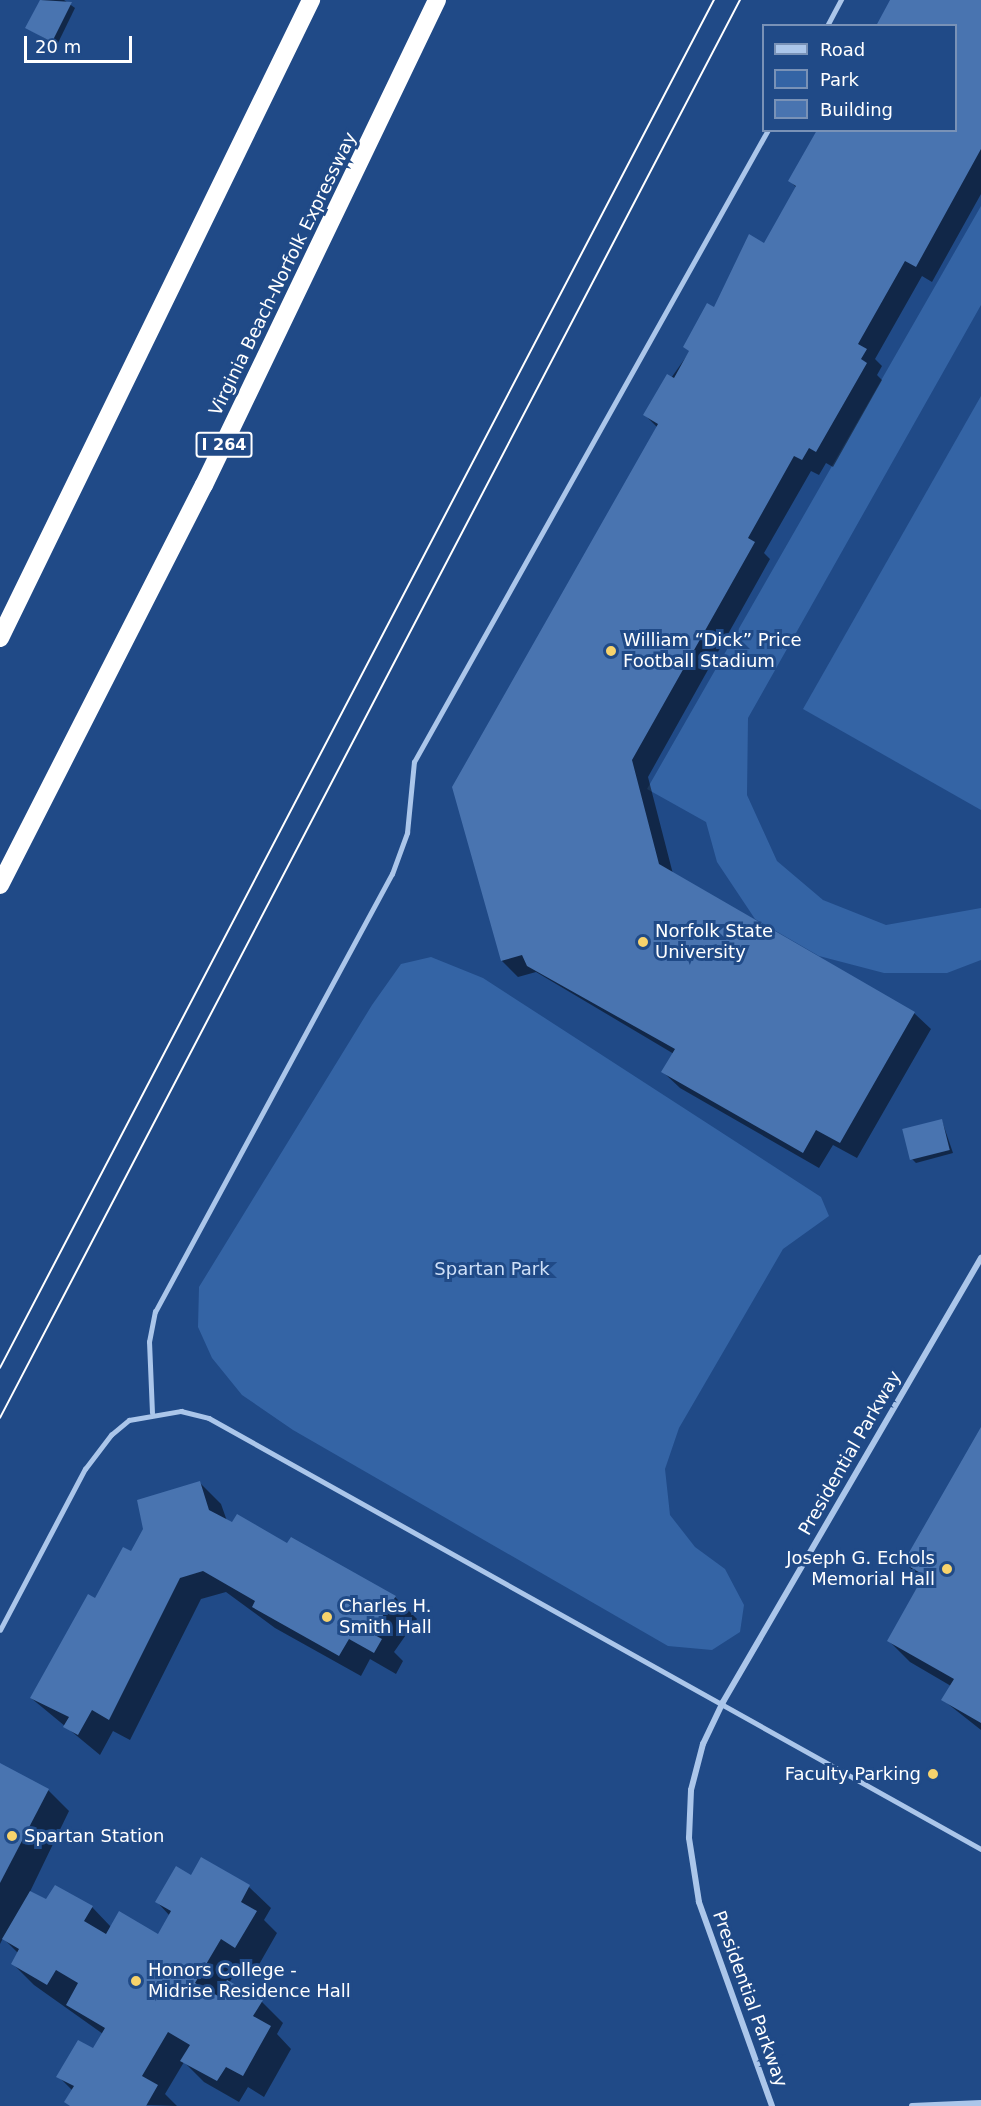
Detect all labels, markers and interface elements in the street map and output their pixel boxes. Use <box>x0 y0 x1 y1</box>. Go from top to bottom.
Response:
scale bar <box>27 24 135 62</box>
legend <box>762 24 957 132</box>
text: 20 m <box>35 36 81 57</box>
text: Road <box>820 39 865 60</box>
text: Park <box>820 69 859 90</box>
text: Building <box>820 99 893 120</box>
street label: Virginia Beach-Norfolk Expressway <box>205 129 361 419</box>
road number: I 264 <box>196 432 252 458</box>
place label: William “Dick” Price Football Stadium <box>623 630 802 672</box>
marker: William “Dick” Price Football Stadium <box>604 644 618 658</box>
place label: Norfolk State University <box>655 921 773 964</box>
marker: Norfolk State University <box>636 935 650 949</box>
park label: Spartan Park <box>434 1258 550 1280</box>
street label: Presidential Parkway <box>794 1367 906 1539</box>
place label: Joseph G. Echols Memorial Hall <box>786 1548 935 1590</box>
marker: Joseph G. Echols Memorial Hall <box>940 1562 954 1576</box>
place label: Charles H. Smith Hall <box>339 1596 432 1638</box>
marker: Charles H. Smith Hall <box>320 1610 334 1624</box>
place label: Faculty Parking <box>785 1763 921 1785</box>
marker: Faculty Parking <box>926 1767 940 1781</box>
place label: Spartan Station <box>24 1825 164 1847</box>
marker: Spartan Station <box>5 1829 19 1843</box>
street label: Presidential Parkway <box>708 1908 792 2090</box>
place label: Honors College - Midrise Residence Hall <box>148 1960 351 2002</box>
marker: Honors College - Midrise Residence Hall <box>129 1974 143 1988</box>

